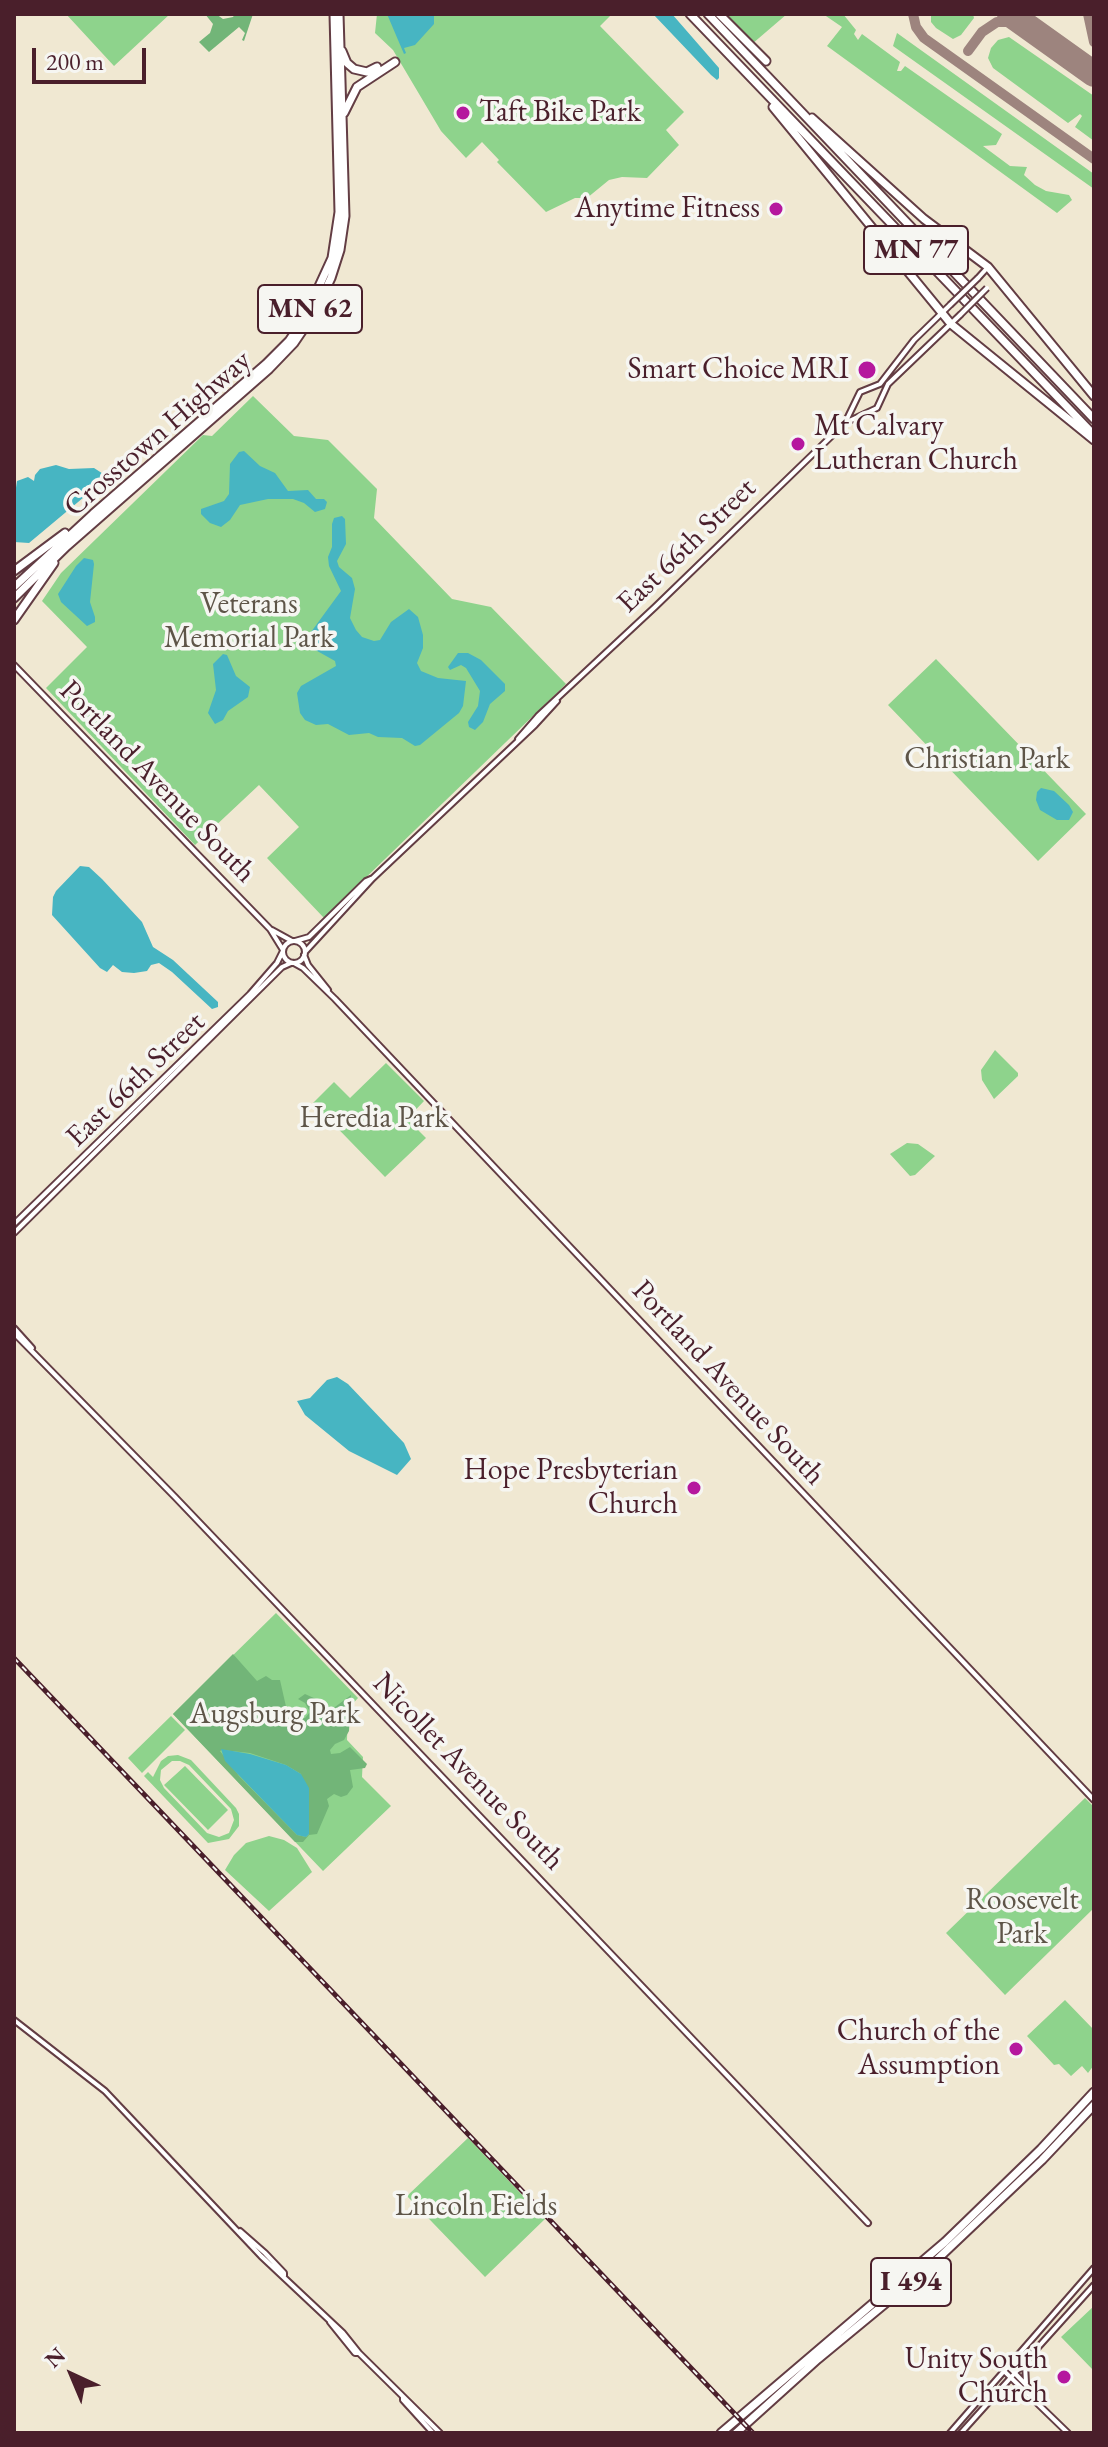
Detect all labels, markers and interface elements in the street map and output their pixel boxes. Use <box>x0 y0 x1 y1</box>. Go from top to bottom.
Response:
scale bar <box>36 32 150 82</box>
text: 200 m <box>46 46 104 77</box>
place label: Taft Bike Park <box>479 95 641 131</box>
marker: Taft Bike Park <box>454 104 472 122</box>
place label: Anytime Fitness <box>575 191 760 227</box>
marker: Anytime Fitness <box>767 200 785 218</box>
road number: MN 77 <box>864 226 968 274</box>
road number: MN 62 <box>258 285 362 333</box>
street label: Crosstown Highway <box>57 343 259 525</box>
place label: Smart Choice MRI <box>627 352 849 388</box>
marker: Smart Choice MRI <box>856 359 878 381</box>
place label: Mt Calvary Lutheran Church <box>814 409 1018 480</box>
marker: Mt Calvary Lutheran Church <box>789 435 807 453</box>
street label: East 66th Street <box>610 471 764 621</box>
park label: Veterans Memorial Park <box>164 587 334 658</box>
street label: Portland Avenue South <box>51 673 263 891</box>
park label: Christian Park <box>904 742 1070 778</box>
street label: East 66th Street <box>59 1005 213 1155</box>
park label: Heredia Park <box>299 1101 449 1137</box>
street label: Portland Avenue South <box>624 1273 832 1493</box>
place label: Hope Presbyterian Church <box>463 1453 678 1524</box>
marker: Hope Presbyterian Church <box>685 1479 703 1497</box>
street label: Nicollet Avenue South <box>365 1666 571 1878</box>
park label: Augsburg Park <box>190 1697 360 1733</box>
park label: Roosevelt Park <box>965 1883 1079 1954</box>
place label: Church of the Assumption <box>837 2014 1000 2084</box>
marker: Church of the Assumption <box>1007 2040 1025 2058</box>
park label: Lincoln Fields <box>395 2189 557 2225</box>
road number: I 494 <box>871 2258 951 2306</box>
north arrow <box>32 2335 112 2415</box>
text: N <box>39 2341 71 2374</box>
place label: Unity South Church <box>905 2342 1048 2412</box>
marker: Unity South Church <box>1055 2368 1073 2386</box>

